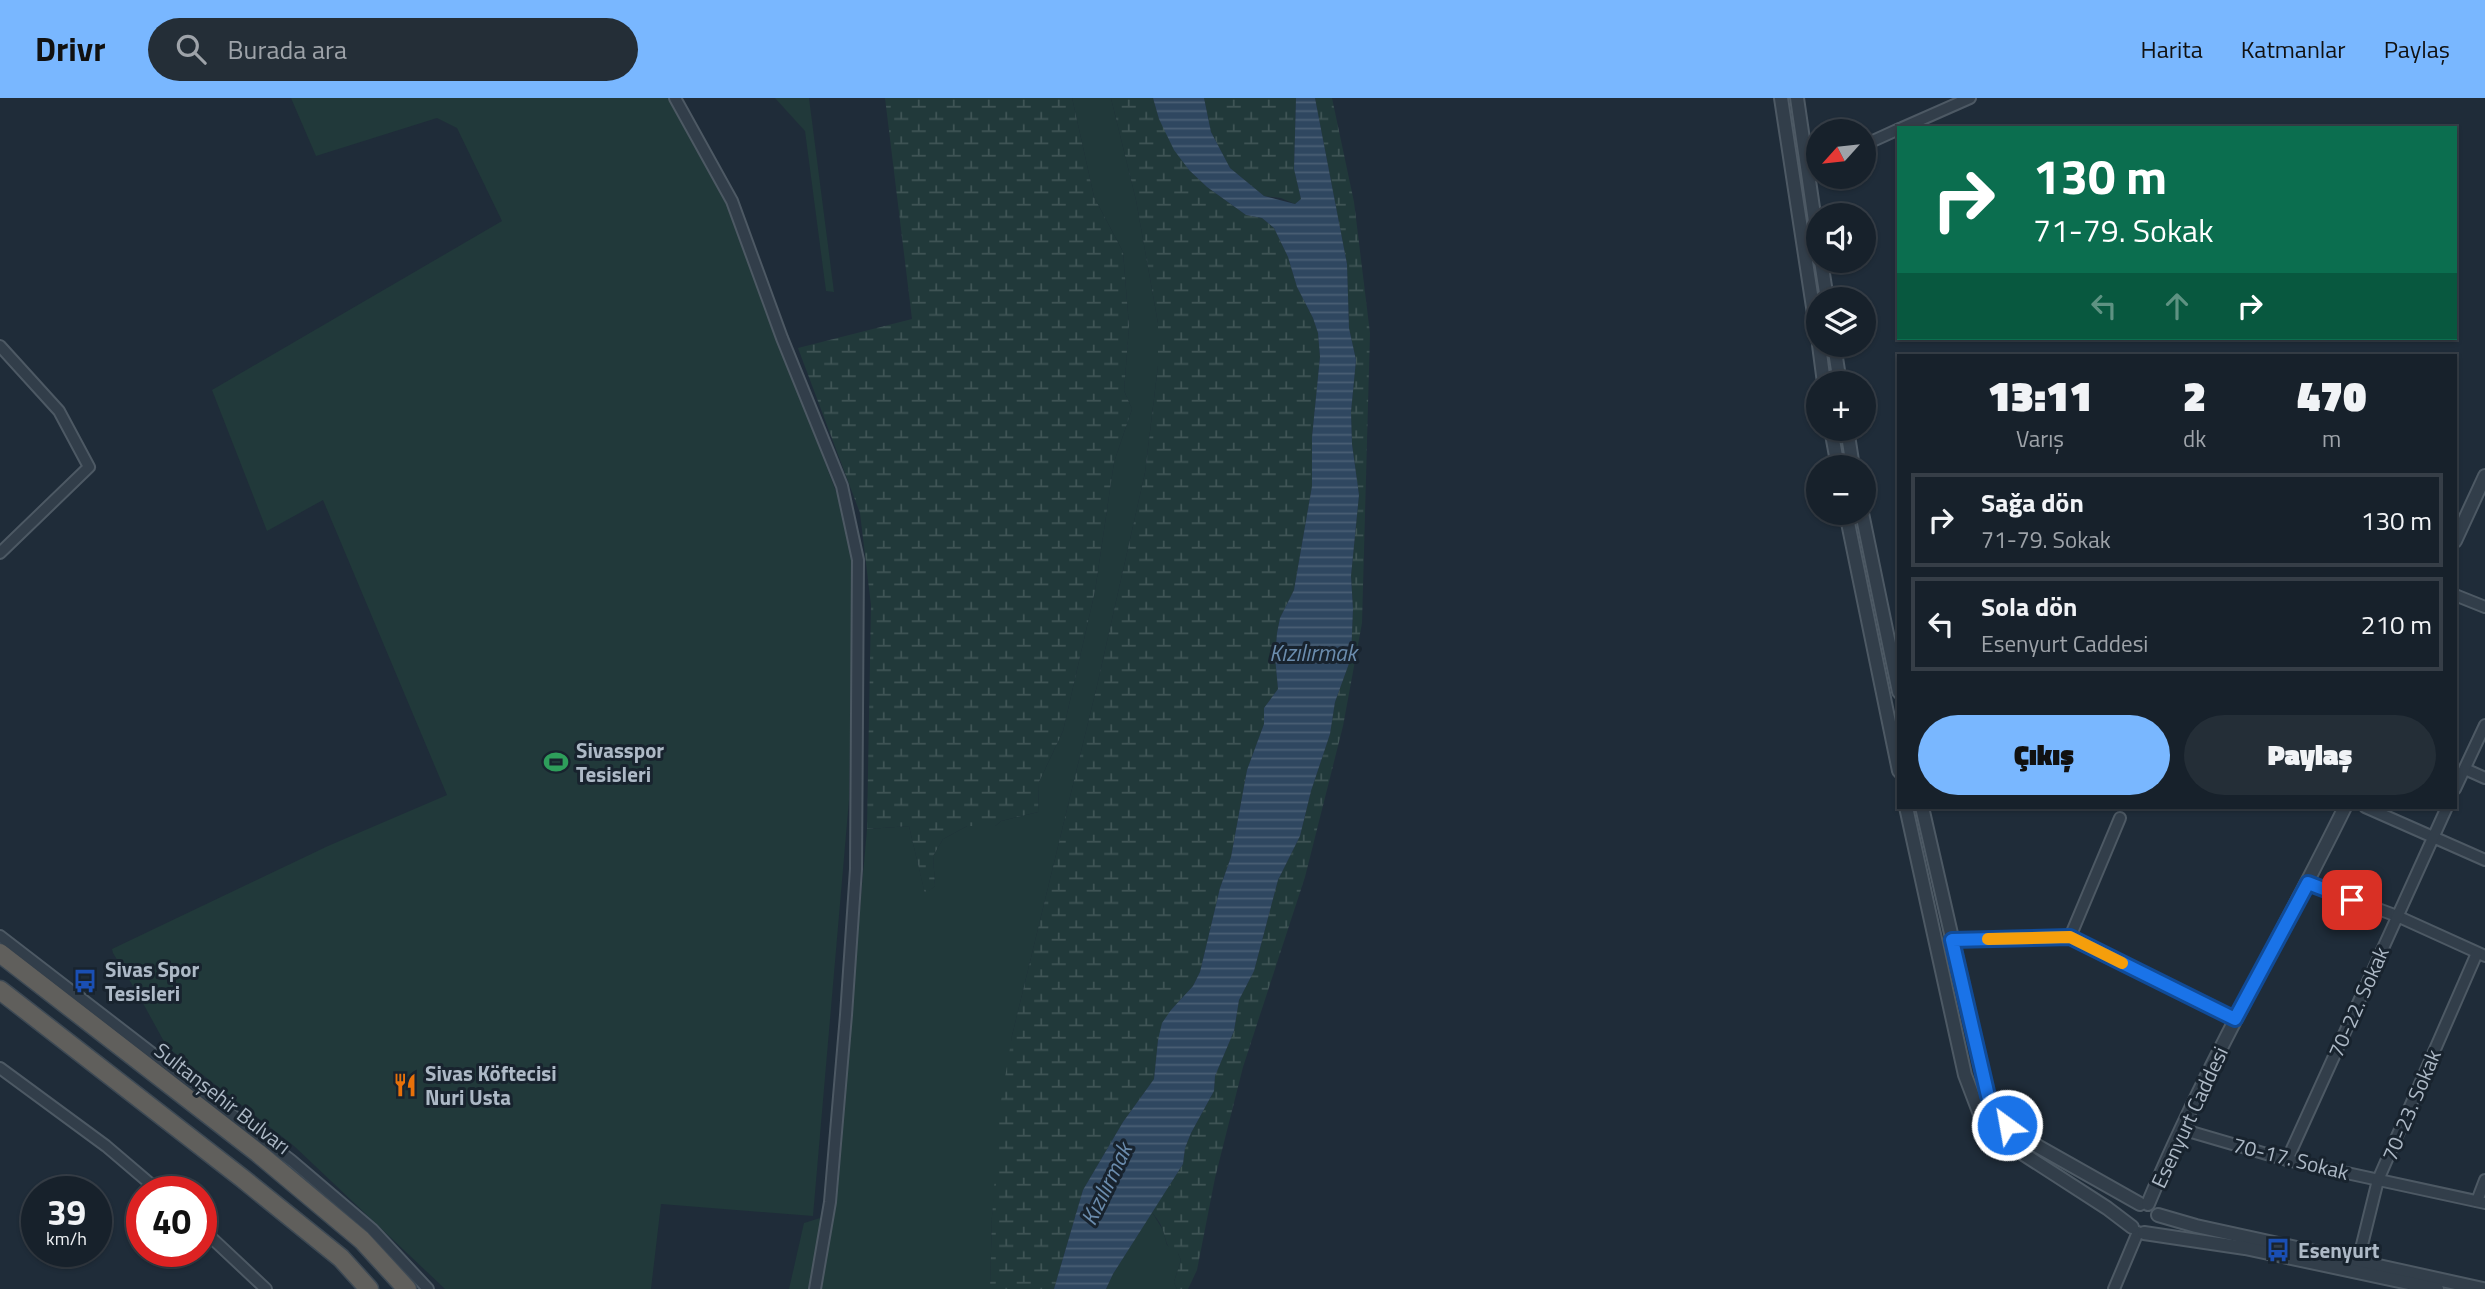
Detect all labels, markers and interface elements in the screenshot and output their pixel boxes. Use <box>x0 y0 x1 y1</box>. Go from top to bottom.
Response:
search box <box>148 18 638 81</box>
text: Drivr <box>35 24 106 74</box>
icon: search <box>172 30 210 68</box>
text: Burada ara <box>228 30 347 69</box>
text: Harita <box>2140 31 2203 67</box>
text: Katmanlar <box>2241 31 2346 67</box>
text: Paylaş <box>2384 31 2450 67</box>
north arrow <box>1806 119 1876 189</box>
map controls <box>1806 119 1876 525</box>
text: 130 m <box>2033 138 2167 213</box>
icon: right <box>1918 154 2009 245</box>
button: sound <box>1806 203 1876 273</box>
text: 71-79. Sokak <box>2033 206 2213 254</box>
button: layers <box>1806 287 1876 357</box>
icon: left <box>2085 287 2123 325</box>
icon: ahead <box>2158 287 2196 325</box>
icon: right <box>2231 287 2269 325</box>
text: 13:11 <box>1988 363 2092 427</box>
text: 2 <box>2183 363 2206 427</box>
text: 470 <box>2297 363 2366 427</box>
button: + <box>1806 371 1876 441</box>
text: Varış <box>2016 421 2064 456</box>
text: dk <box>2183 421 2206 456</box>
text: m <box>2322 421 2341 456</box>
button: − <box>1806 455 1876 525</box>
text: Sağa dön <box>1981 483 2084 522</box>
icon: right <box>1922 501 1960 539</box>
text: 130 m <box>2361 501 2432 540</box>
text: 71-79. Sokak <box>1981 522 2111 557</box>
text: Sola dön <box>1981 587 2078 626</box>
icon: left <box>1922 605 1960 643</box>
text: 210 m <box>2361 605 2432 644</box>
text: Esenyurt Caddesi <box>1981 626 2148 661</box>
water label: Kızılırmak <box>1269 635 1360 670</box>
button: Çıkış <box>1918 715 2170 795</box>
button: Paylaş <box>2184 715 2436 795</box>
place label: Sivasspor Tesisleri <box>576 734 664 790</box>
sports icon: Sivasspor Tesisleri <box>542 748 570 776</box>
pin <box>2322 870 2382 930</box>
icon: arrive <box>2333 881 2371 919</box>
street label: 70-22. Sokak <box>2319 941 2397 1063</box>
place label: Sivas Spor Tesisleri <box>105 953 199 1009</box>
bus stop icon: Sivas Spor Tesisleri <box>71 967 99 995</box>
street label: Sultanşehir Bulvarı <box>148 1034 298 1162</box>
street label: Esenyurt Caddesi <box>2142 1041 2236 1193</box>
street label: 70-23. Sokak <box>2373 1044 2449 1166</box>
place label: Sivas Köftecisi Nuri Usta <box>425 1057 557 1113</box>
restaurant icon: Sivas Köftecisi Nuri Usta <box>391 1071 419 1099</box>
position arrow <box>1970 1088 2044 1162</box>
street label: 70-17. Sokak <box>2230 1128 2352 1188</box>
water label: Kızılırmak <box>1071 1134 1142 1231</box>
speed limit sign: 40 <box>126 1176 217 1267</box>
text: 39 <box>47 1185 86 1239</box>
text: km/h <box>46 1225 87 1252</box>
place label: Esenyurt <box>2298 1234 2380 1266</box>
bus stop icon: Esenyurt <box>2264 1236 2292 1264</box>

